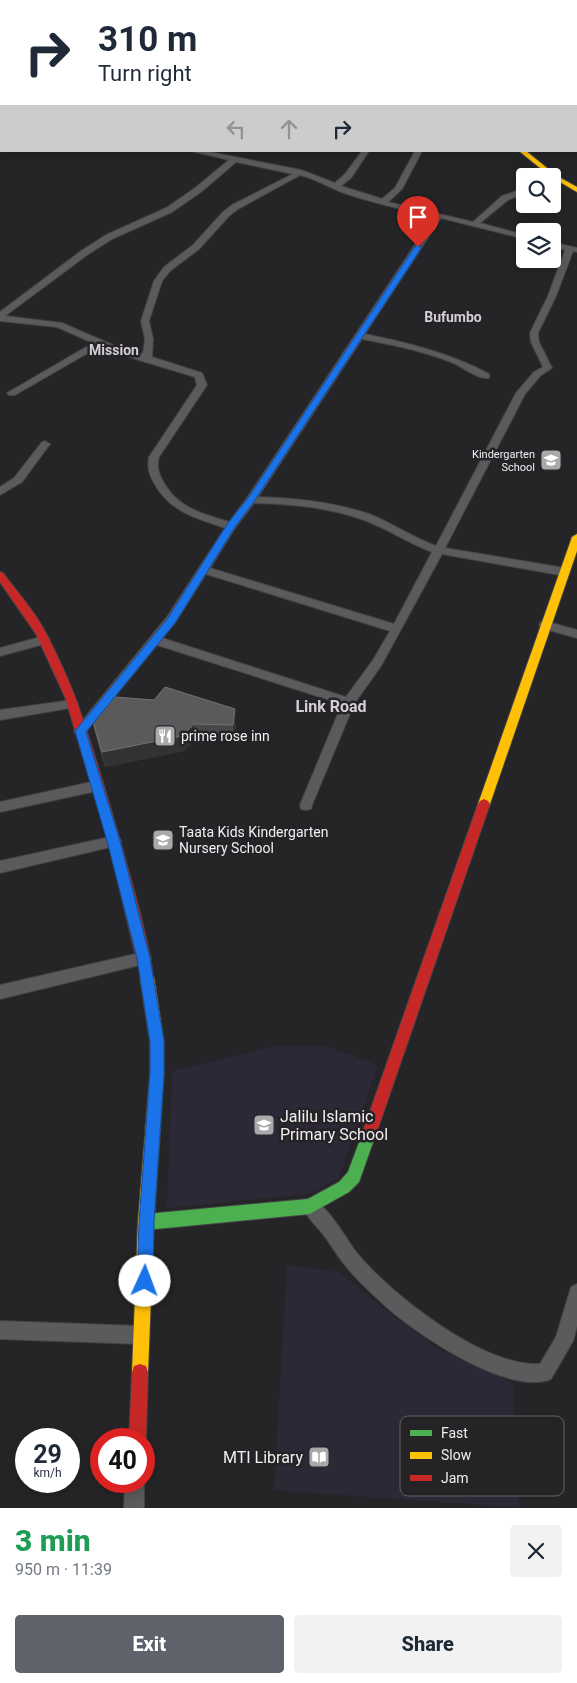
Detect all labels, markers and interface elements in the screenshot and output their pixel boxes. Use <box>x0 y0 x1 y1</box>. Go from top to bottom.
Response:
text: 310 m <box>98 19 197 60</box>
icon: right <box>15 20 80 85</box>
text: Turn right <box>98 61 192 86</box>
icon: left <box>222 115 250 143</box>
icon: ahead <box>275 115 303 143</box>
icon: right <box>328 115 356 143</box>
map controls <box>516 168 561 268</box>
button: search <box>516 168 561 213</box>
pin <box>397 196 439 247</box>
icon: arrive <box>404 203 432 231</box>
button: layers <box>516 223 561 268</box>
district label: Bufumbo <box>424 309 482 325</box>
district label: Mission <box>89 342 139 358</box>
place label: Kindergarten School <box>472 448 535 474</box>
school or university icon: Kindergarten School <box>539 448 563 472</box>
district label: Link Road <box>295 697 367 716</box>
restaurant icon: prime rose inn <box>153 724 177 748</box>
place label: prime rose inn <box>181 728 270 744</box>
place label: Taata Kids Kindergarten Nursery School <box>179 824 328 856</box>
school or university icon: Taata Kids Kindergarten Nursery School <box>151 828 175 852</box>
place label: Jalilu Islamic Primary School <box>280 1107 388 1144</box>
school or university icon: Jalilu Islamic Primary School <box>252 1113 276 1137</box>
position arrow <box>118 1254 170 1306</box>
legend <box>400 1416 564 1496</box>
text: Fast <box>441 1425 468 1441</box>
speed limit sign: 40 <box>90 1428 155 1493</box>
text: 29 <box>33 1440 62 1469</box>
library icon: MTI Library <box>307 1445 331 1469</box>
text: Slow <box>441 1447 472 1463</box>
place label: MTI Library <box>223 1448 303 1467</box>
text: km/h <box>33 1466 62 1480</box>
text: Jam <box>441 1470 469 1486</box>
text: 3 min <box>15 1523 91 1558</box>
button: close <box>510 1525 562 1577</box>
text: 950 m · 11:39 <box>15 1560 112 1579</box>
button: Exit <box>15 1615 284 1673</box>
button: Share <box>294 1615 562 1673</box>

